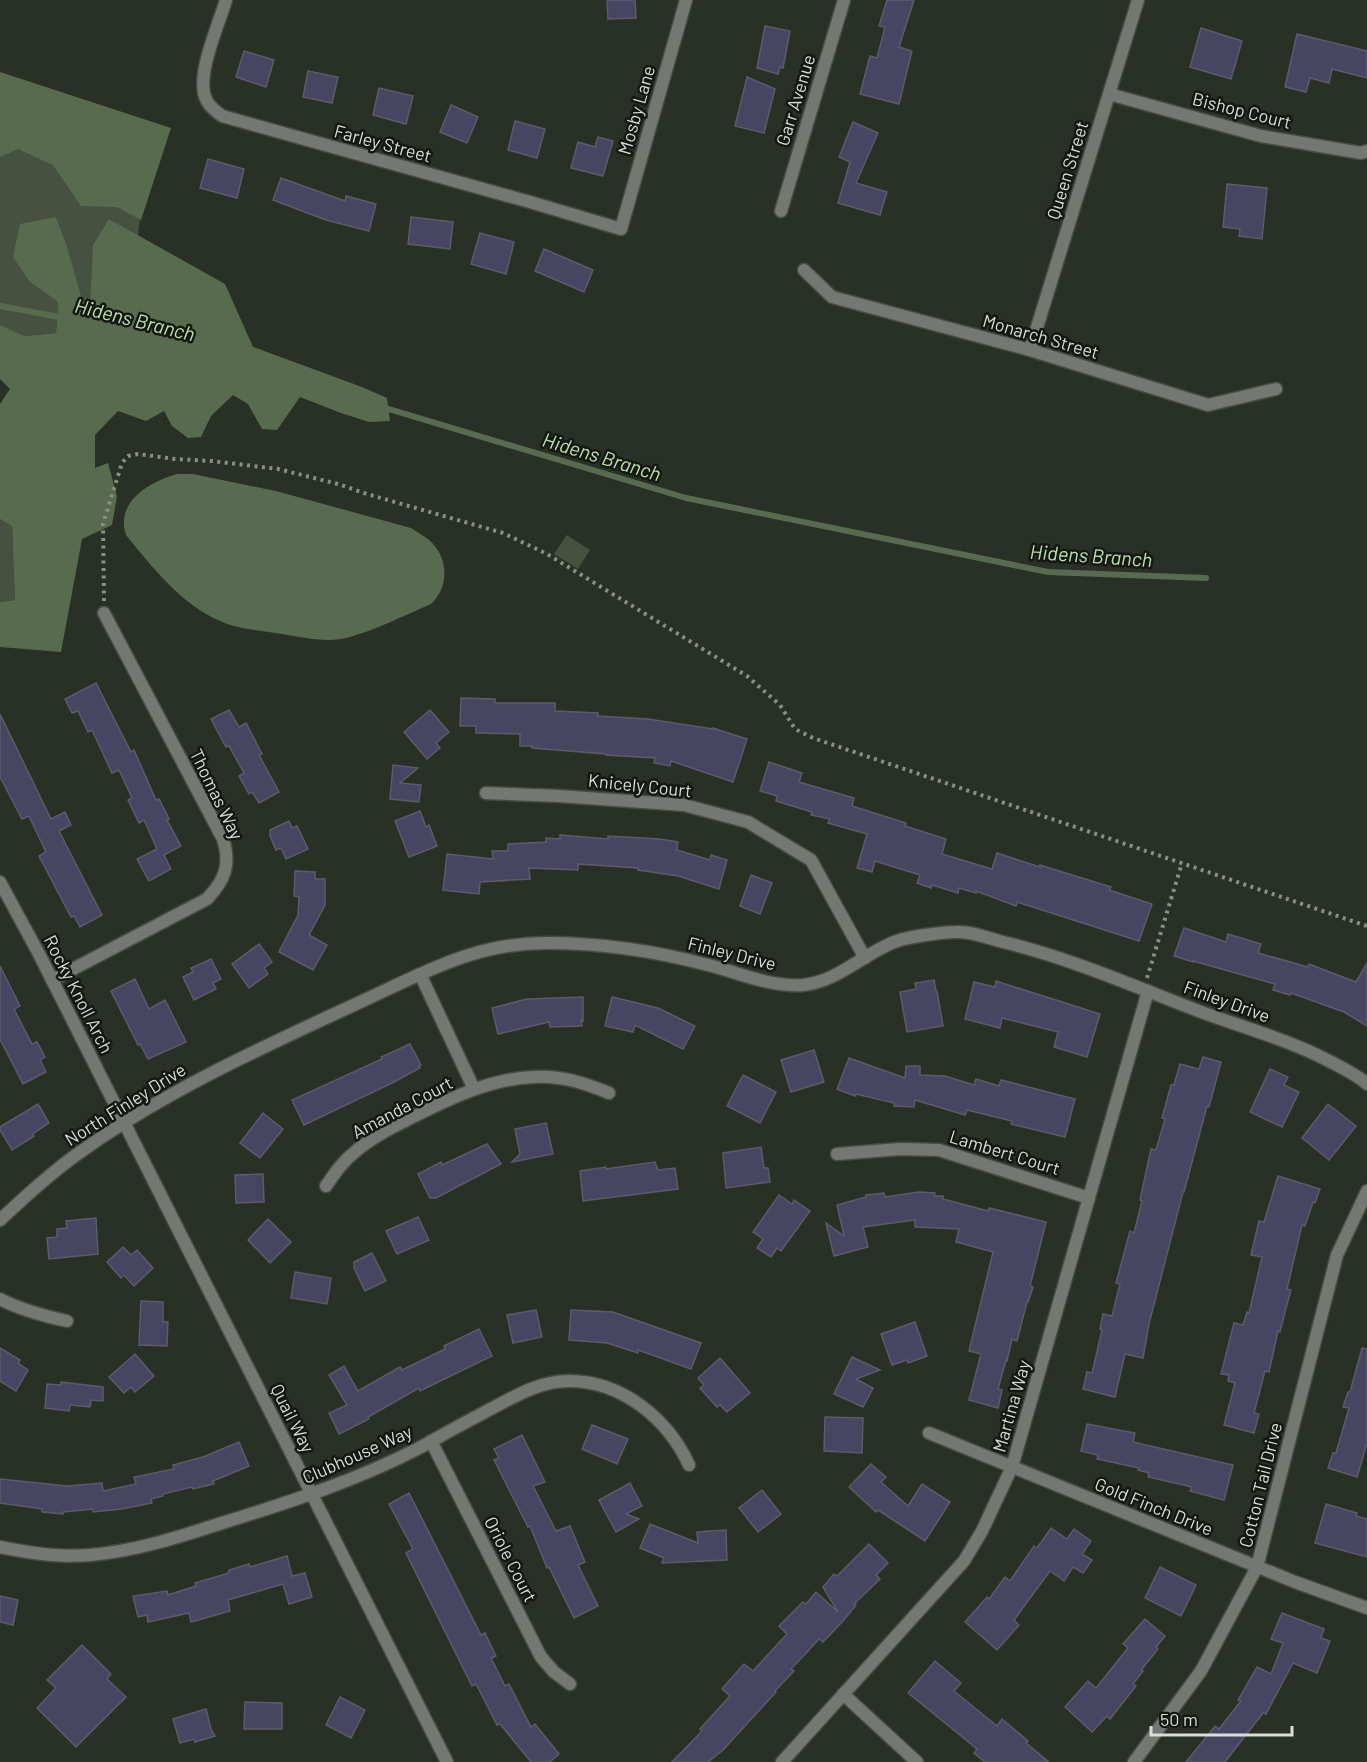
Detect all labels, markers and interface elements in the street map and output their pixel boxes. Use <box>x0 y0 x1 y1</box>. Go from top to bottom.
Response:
street label: Garr Avenue <box>771 52 819 148</box>
street label: Mosby Lane <box>613 63 659 157</box>
street label: Bishop Court <box>1190 87 1294 133</box>
street label: Queen Street <box>1042 118 1092 222</box>
street label: Farley Street <box>332 119 434 167</box>
water label: Hidens Branch <box>73 293 197 345</box>
street label: Monarch Street <box>980 309 1102 363</box>
water label: Hidens Branch <box>540 427 664 485</box>
water label: Hidens Branch <box>1029 539 1153 571</box>
street label: Thomas Way <box>186 745 248 843</box>
street label: Knicely Court <box>587 769 693 801</box>
street label: Rocky Knoll Arch <box>40 931 118 1057</box>
street label: Finley Drive <box>686 931 778 975</box>
street label: Finley Drive <box>1181 975 1273 1027</box>
street label: North Finley Drive <box>60 1058 190 1150</box>
street label: Amanda Court <box>348 1071 456 1143</box>
street label: Lambert Court <box>947 1125 1063 1179</box>
street label: Martina Way <box>987 1357 1035 1455</box>
street label: Quail Way <box>266 1380 320 1456</box>
street label: Clubhouse Way <box>299 1420 415 1488</box>
street label: Cotton Tail Drive <box>1234 1420 1286 1550</box>
street label: Gold Finch Drive <box>1092 1472 1216 1540</box>
street label: Oriole Court <box>480 1512 542 1606</box>
scale bar <box>1151 1699 1292 1737</box>
text: 50 m <box>1160 1708 1198 1730</box>

